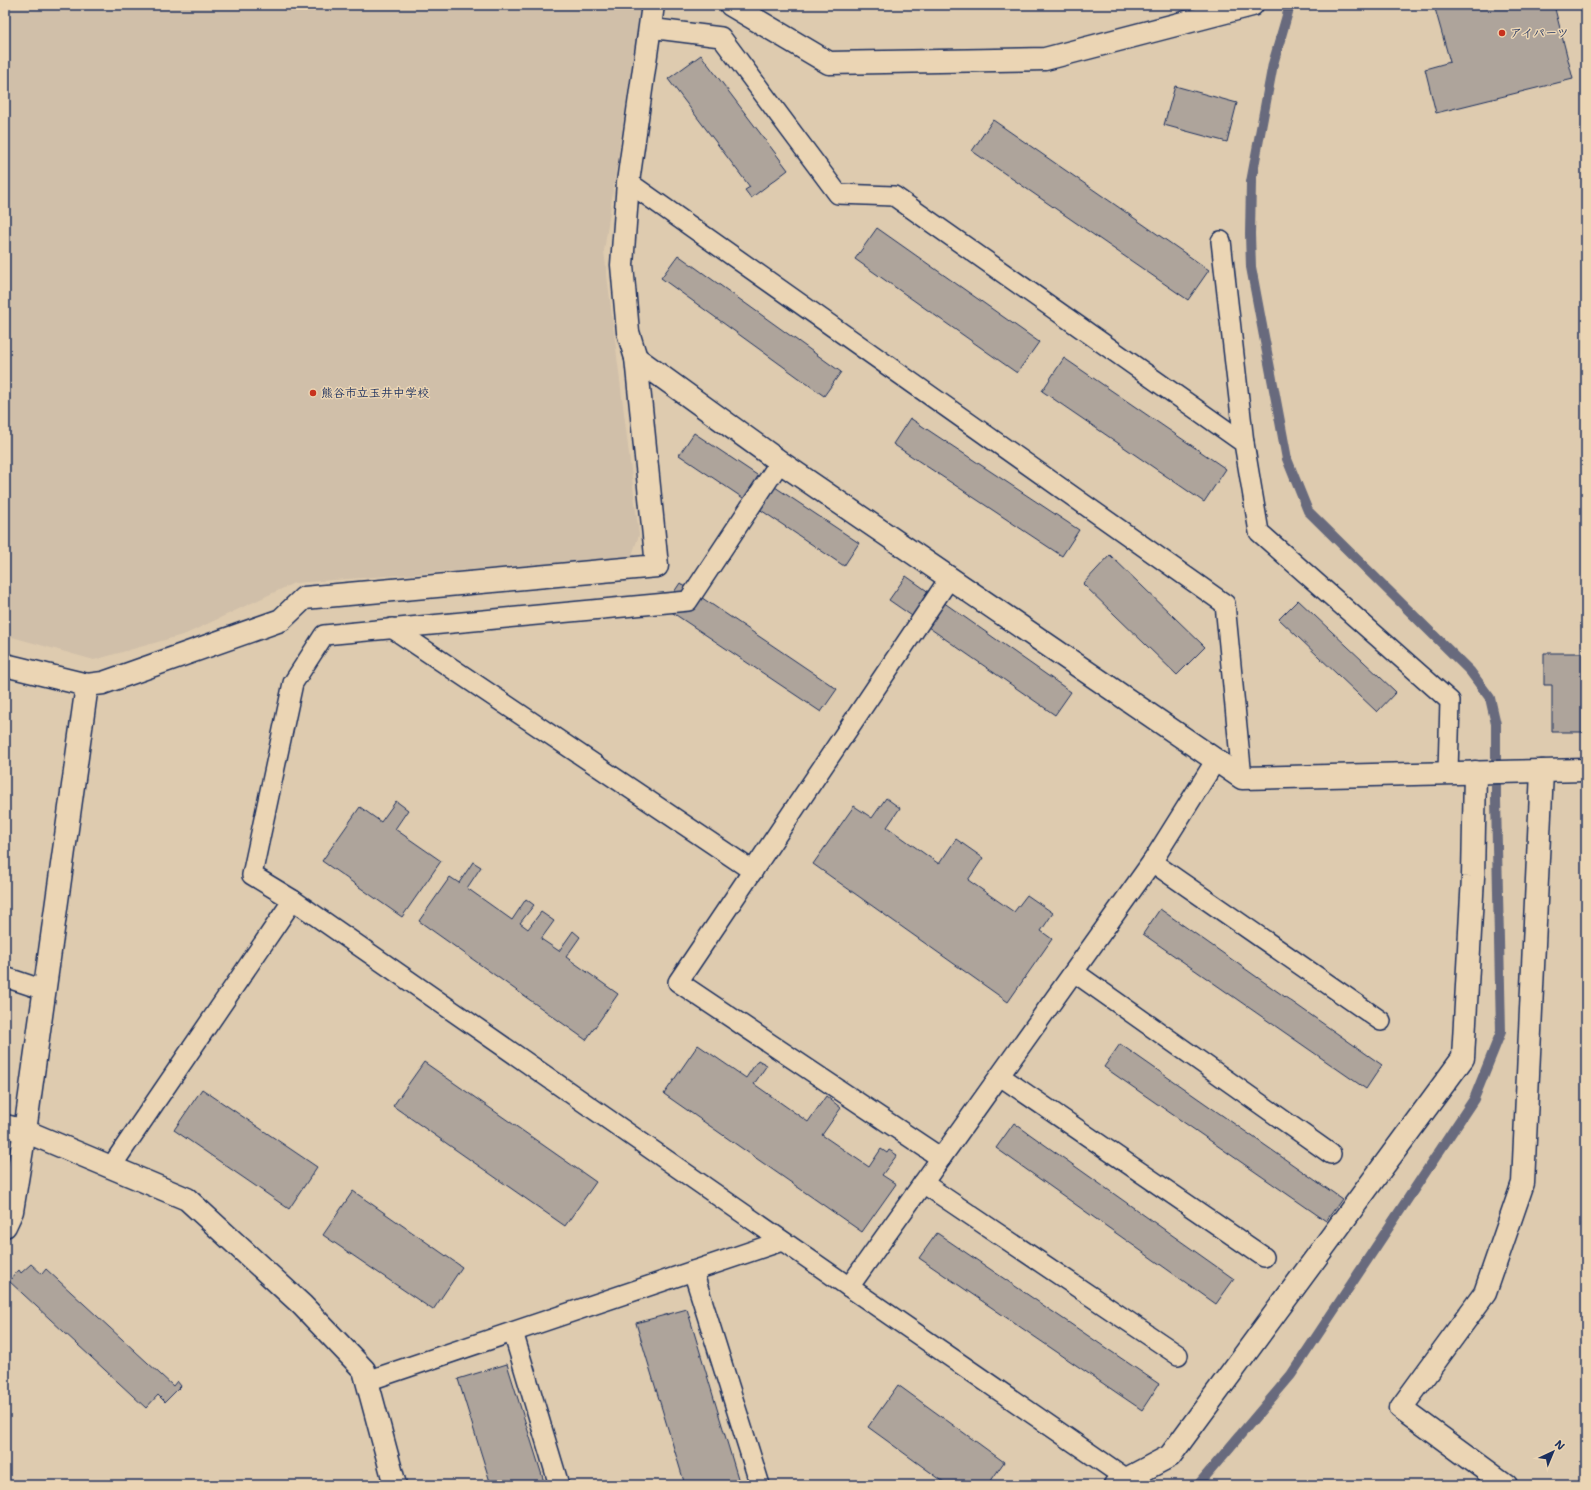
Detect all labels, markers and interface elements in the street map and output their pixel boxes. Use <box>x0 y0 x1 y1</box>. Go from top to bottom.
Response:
place label: アイパーツ <box>1510 25 1569 41</box>
marker: アイパーツ <box>1497 28 1507 38</box>
place label: 熊谷市立玉井中学校 <box>321 385 429 401</box>
marker: 熊谷市立玉井中学校 <box>308 388 318 398</box>
north arrow <box>1533 1432 1573 1472</box>
text: N <box>1551 1437 1568 1454</box>

